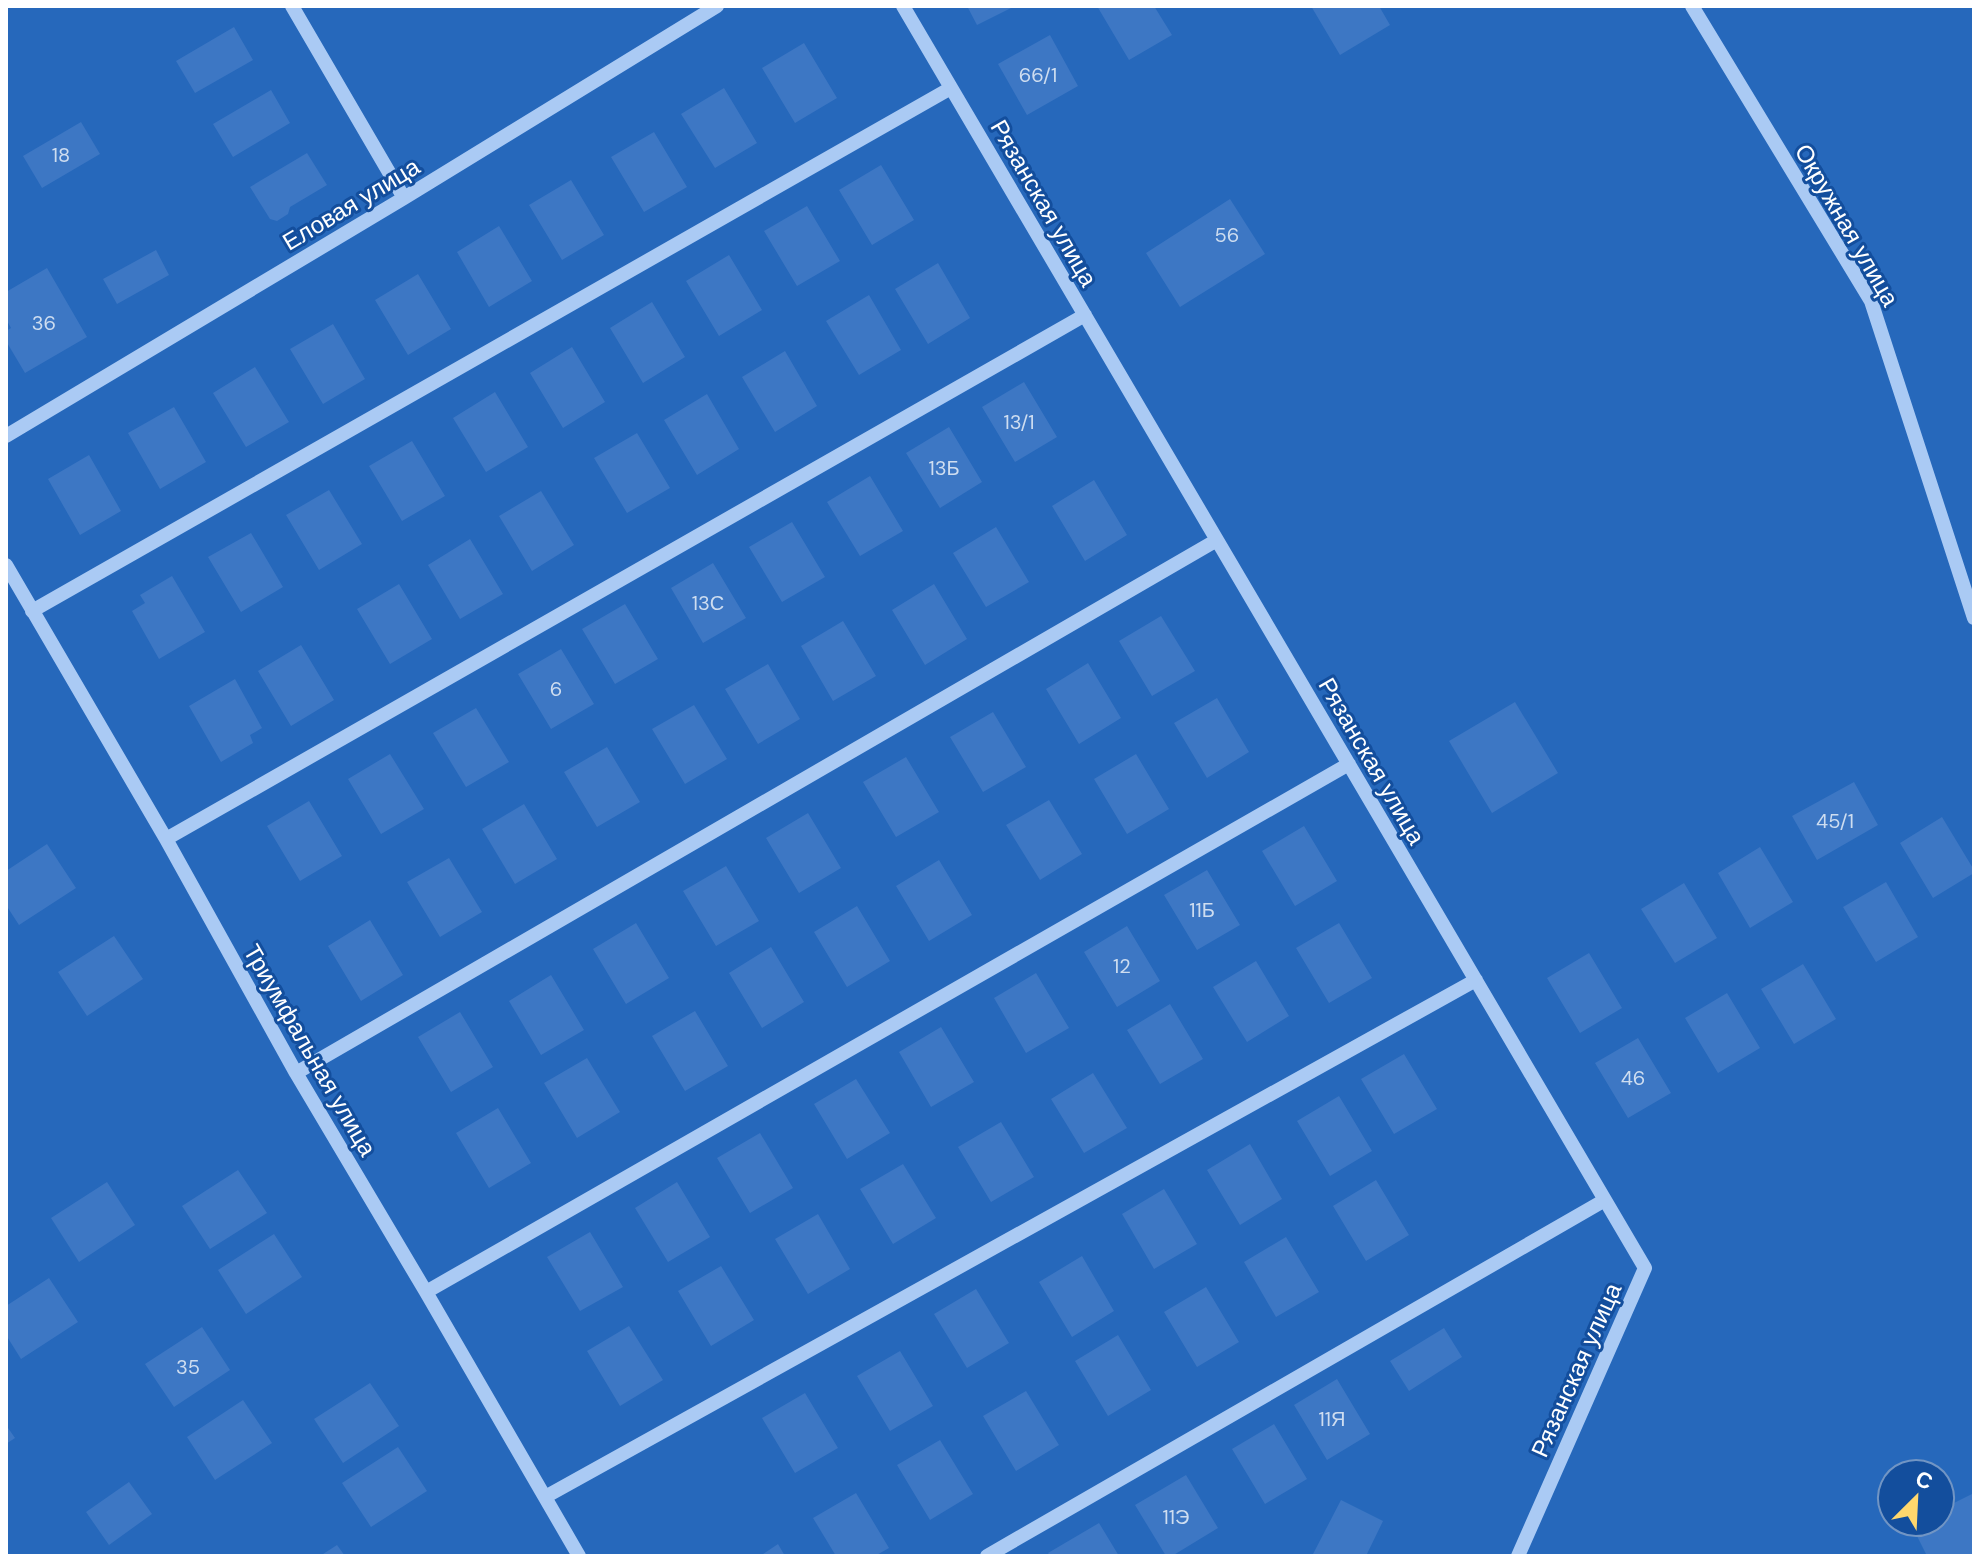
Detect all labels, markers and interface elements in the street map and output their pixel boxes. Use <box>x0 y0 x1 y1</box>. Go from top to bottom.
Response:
house number: 66/1 <box>1019 62 1057 88</box>
street label: Рязанская улица <box>984 114 1105 293</box>
street label: Окружная улица <box>1788 138 1906 312</box>
house number: 18 <box>52 142 70 168</box>
street label: Еловая улица <box>277 151 426 257</box>
house number: 56 <box>1215 222 1239 248</box>
house number: 36 <box>32 310 56 336</box>
house number: 13/1 <box>1003 409 1035 435</box>
house number: 13Б <box>928 455 960 481</box>
house number: 13С <box>692 590 724 616</box>
street label: Рязанская улица <box>1312 672 1433 851</box>
house number: 6 <box>550 676 562 702</box>
house number: 45/1 <box>1816 808 1854 834</box>
house number: 11Б <box>1189 897 1215 923</box>
street label: Триумфальная улица <box>237 938 384 1162</box>
house number: 12 <box>1113 953 1131 979</box>
house number: 46 <box>1621 1065 1645 1091</box>
street label: Рязанская улица <box>1524 1277 1629 1462</box>
house number: 35 <box>176 1354 200 1380</box>
house number: 11Я <box>1319 1406 1345 1432</box>
north arrow <box>1876 1458 1956 1538</box>
text: С <box>1911 1464 1937 1497</box>
house number: 11Э <box>1163 1504 1189 1530</box>

